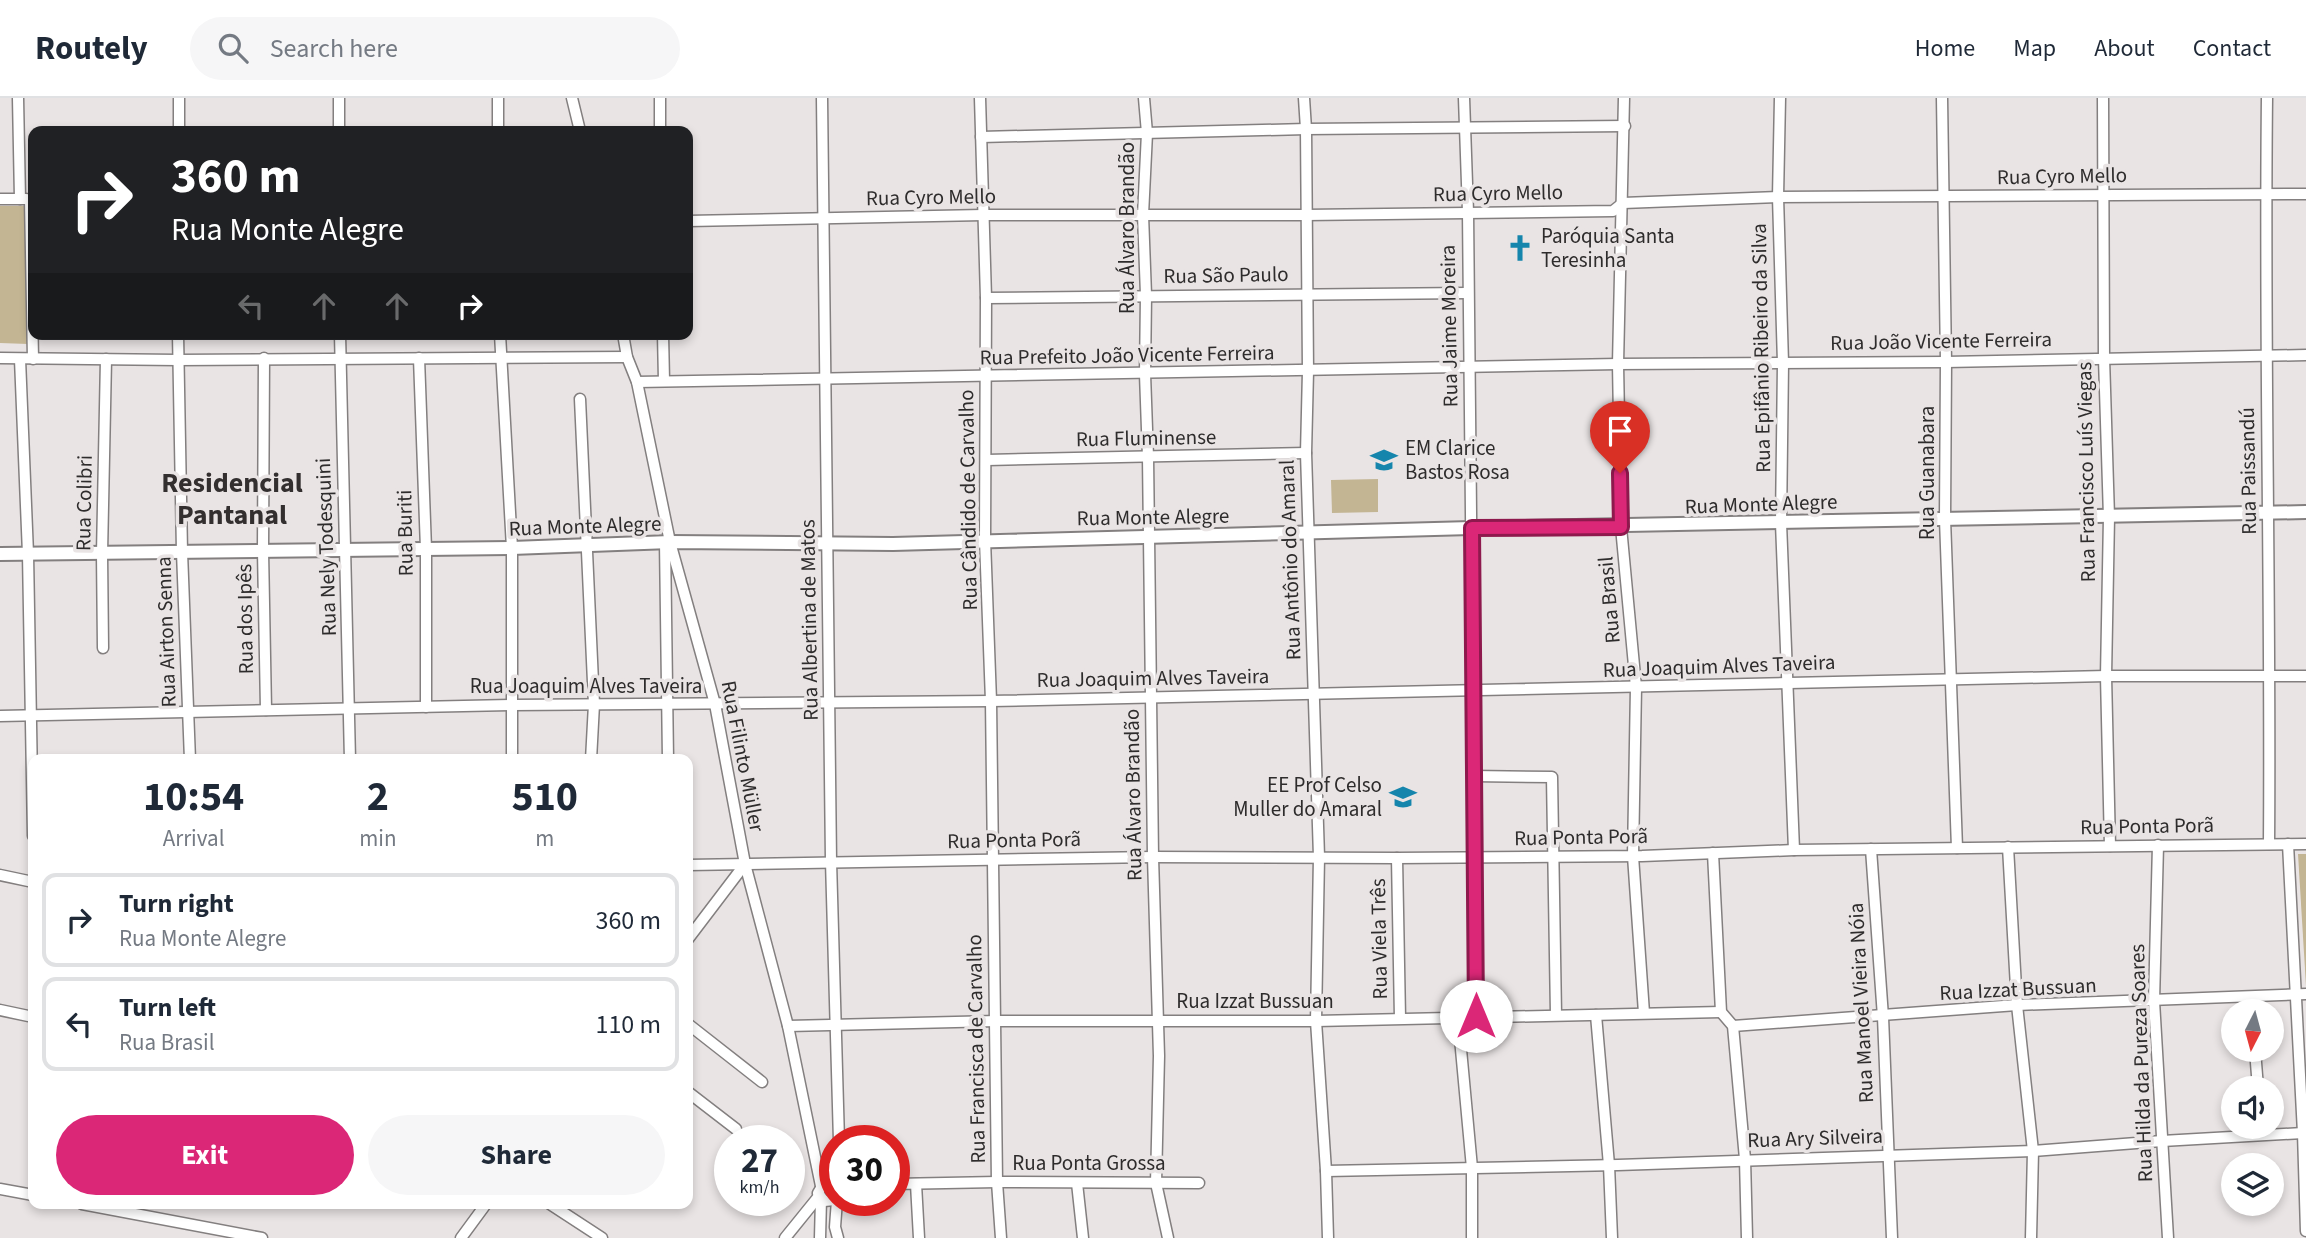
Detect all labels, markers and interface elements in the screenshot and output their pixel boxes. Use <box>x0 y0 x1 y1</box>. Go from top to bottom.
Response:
search box <box>190 17 680 80</box>
text: Routely <box>35 25 148 72</box>
icon: search <box>214 29 252 67</box>
text: Search here <box>270 30 398 67</box>
text: Home <box>1915 31 1975 66</box>
text: Map <box>2013 31 2056 66</box>
text: About <box>2094 31 2155 66</box>
text: Contact <box>2193 31 2271 66</box>
text: 360 m <box>171 142 300 212</box>
street label: Rua Álvaro Brandão <box>1112 142 1142 314</box>
icon: right <box>56 154 147 245</box>
street label: Rua Cyro Mello <box>1997 160 2127 192</box>
street label: Rua Cyro Mello <box>1433 177 1563 209</box>
street label: Rua Cyro Mello <box>866 181 996 213</box>
text: Rua Monte Alegre <box>171 207 404 253</box>
place label: Paróquia Santa Teresinha <box>1541 221 1675 275</box>
street label: Rua Epifânio Ribeiro da Silva <box>1744 223 1778 473</box>
church icon: Paróquia Santa Teresinha <box>1505 233 1535 263</box>
street label: Rua Jaime Moreira <box>1433 244 1465 408</box>
street label: Rua São Paulo <box>1163 259 1289 291</box>
icon: left <box>232 287 270 325</box>
icon: ahead <box>305 287 343 325</box>
icon: ahead <box>378 287 416 325</box>
icon: right <box>451 287 489 325</box>
street label: Rua João Vicente Ferreira <box>1830 324 2052 358</box>
street label: Rua Prefeito João Vicente Ferreira <box>979 337 1275 373</box>
street label: Rua Francisco Luís Viegas <box>2069 361 2103 583</box>
street label: Rua Cândido de Carvalho <box>951 389 985 611</box>
pin <box>1590 401 1650 473</box>
street label: Rua Guanabara <box>1912 406 1942 540</box>
street label: Rua Paissandú <box>2232 407 2264 535</box>
icon: arrive <box>1601 412 1639 450</box>
street label: Rua Fluminense <box>1075 422 1217 454</box>
place label: EM Clarice Bastos Rosa <box>1405 433 1510 487</box>
school or university icon: EM Clarice Bastos Rosa <box>1369 445 1399 475</box>
street label: Rua Colibri <box>68 455 100 551</box>
street label: Rua Nely Todesquini <box>308 457 344 637</box>
street label: Rua Antônio do Amaral <box>1272 459 1308 661</box>
district label: Residencial Pantanal <box>161 463 303 535</box>
street label: Rua Monte Alegre <box>1684 486 1838 522</box>
street label: Rua Buriti <box>389 489 421 577</box>
street label: Rua Monte Alegre <box>1076 501 1230 533</box>
street label: Rua Monte Alegre <box>508 508 662 544</box>
street label: Rua Albertina de Matos <box>792 519 826 721</box>
street label: Rua Brasil <box>1590 555 1628 645</box>
street label: Rua Airton Senna <box>148 556 184 708</box>
street label: Rua dos Ipês <box>229 563 261 675</box>
street label: Rua Joaquim Alves Taveira <box>1602 647 1836 685</box>
street label: Rua Joaquim Alves Taveira <box>1036 661 1270 695</box>
street label: Rua Joaquim Alves Taveira <box>470 671 702 701</box>
street label: Rua Filinto Müller <box>714 678 772 835</box>
street label: Rua Álvaro Brandão <box>1116 709 1150 881</box>
text: 10:54 <box>143 767 244 827</box>
text: 2 <box>367 767 389 827</box>
text: 510 <box>511 767 578 827</box>
place label: EE Prof Celso Muller do Amaral <box>1233 770 1382 824</box>
school or university icon: EE Prof Celso Muller do Amaral <box>1388 782 1418 812</box>
street label: Rua Ponta Porã <box>2080 810 2214 842</box>
street label: Rua Ponta Porã <box>1514 821 1648 853</box>
text: Arrival <box>163 822 225 855</box>
text: min <box>359 822 397 855</box>
text: m <box>535 822 554 855</box>
street label: Rua Ponta Porã <box>947 824 1081 856</box>
street label: Rua Viela Três <box>1363 878 1395 1000</box>
text: Turn right <box>119 885 234 922</box>
icon: right <box>60 901 98 939</box>
text: 360 m <box>595 902 661 939</box>
street label: Rua Manoel Vieira Nóia <box>1841 902 1881 1104</box>
text: Rua Monte Alegre <box>119 922 286 955</box>
street label: Rua Francisca de Carvalho <box>959 934 993 1164</box>
street label: Rua Hilda da Pureza Soares <box>2122 943 2160 1183</box>
street label: Rua Izzat Bussuan <box>1939 970 2097 1008</box>
position arrow <box>1439 979 1513 1053</box>
street label: Rua Izzat Bussuan <box>1176 986 1334 1016</box>
text: Turn left <box>119 989 216 1026</box>
north arrow <box>2221 999 2284 1062</box>
map controls <box>2221 999 2284 1216</box>
icon: left <box>60 1005 98 1043</box>
text: 110 m <box>595 1006 661 1043</box>
text: Rua Brasil <box>119 1026 215 1059</box>
button: sound <box>2221 1076 2284 1139</box>
button: Exit <box>56 1115 354 1195</box>
button: Share <box>368 1115 665 1195</box>
street label: Rua Ary Silveira <box>1747 1121 1883 1155</box>
speed limit sign: 30 <box>819 1125 910 1216</box>
text: 27 <box>741 1136 778 1186</box>
street label: Rua Ponta Grossa <box>1012 1148 1166 1178</box>
button: layers <box>2221 1153 2284 1216</box>
text: km/h <box>740 1175 779 1200</box>

